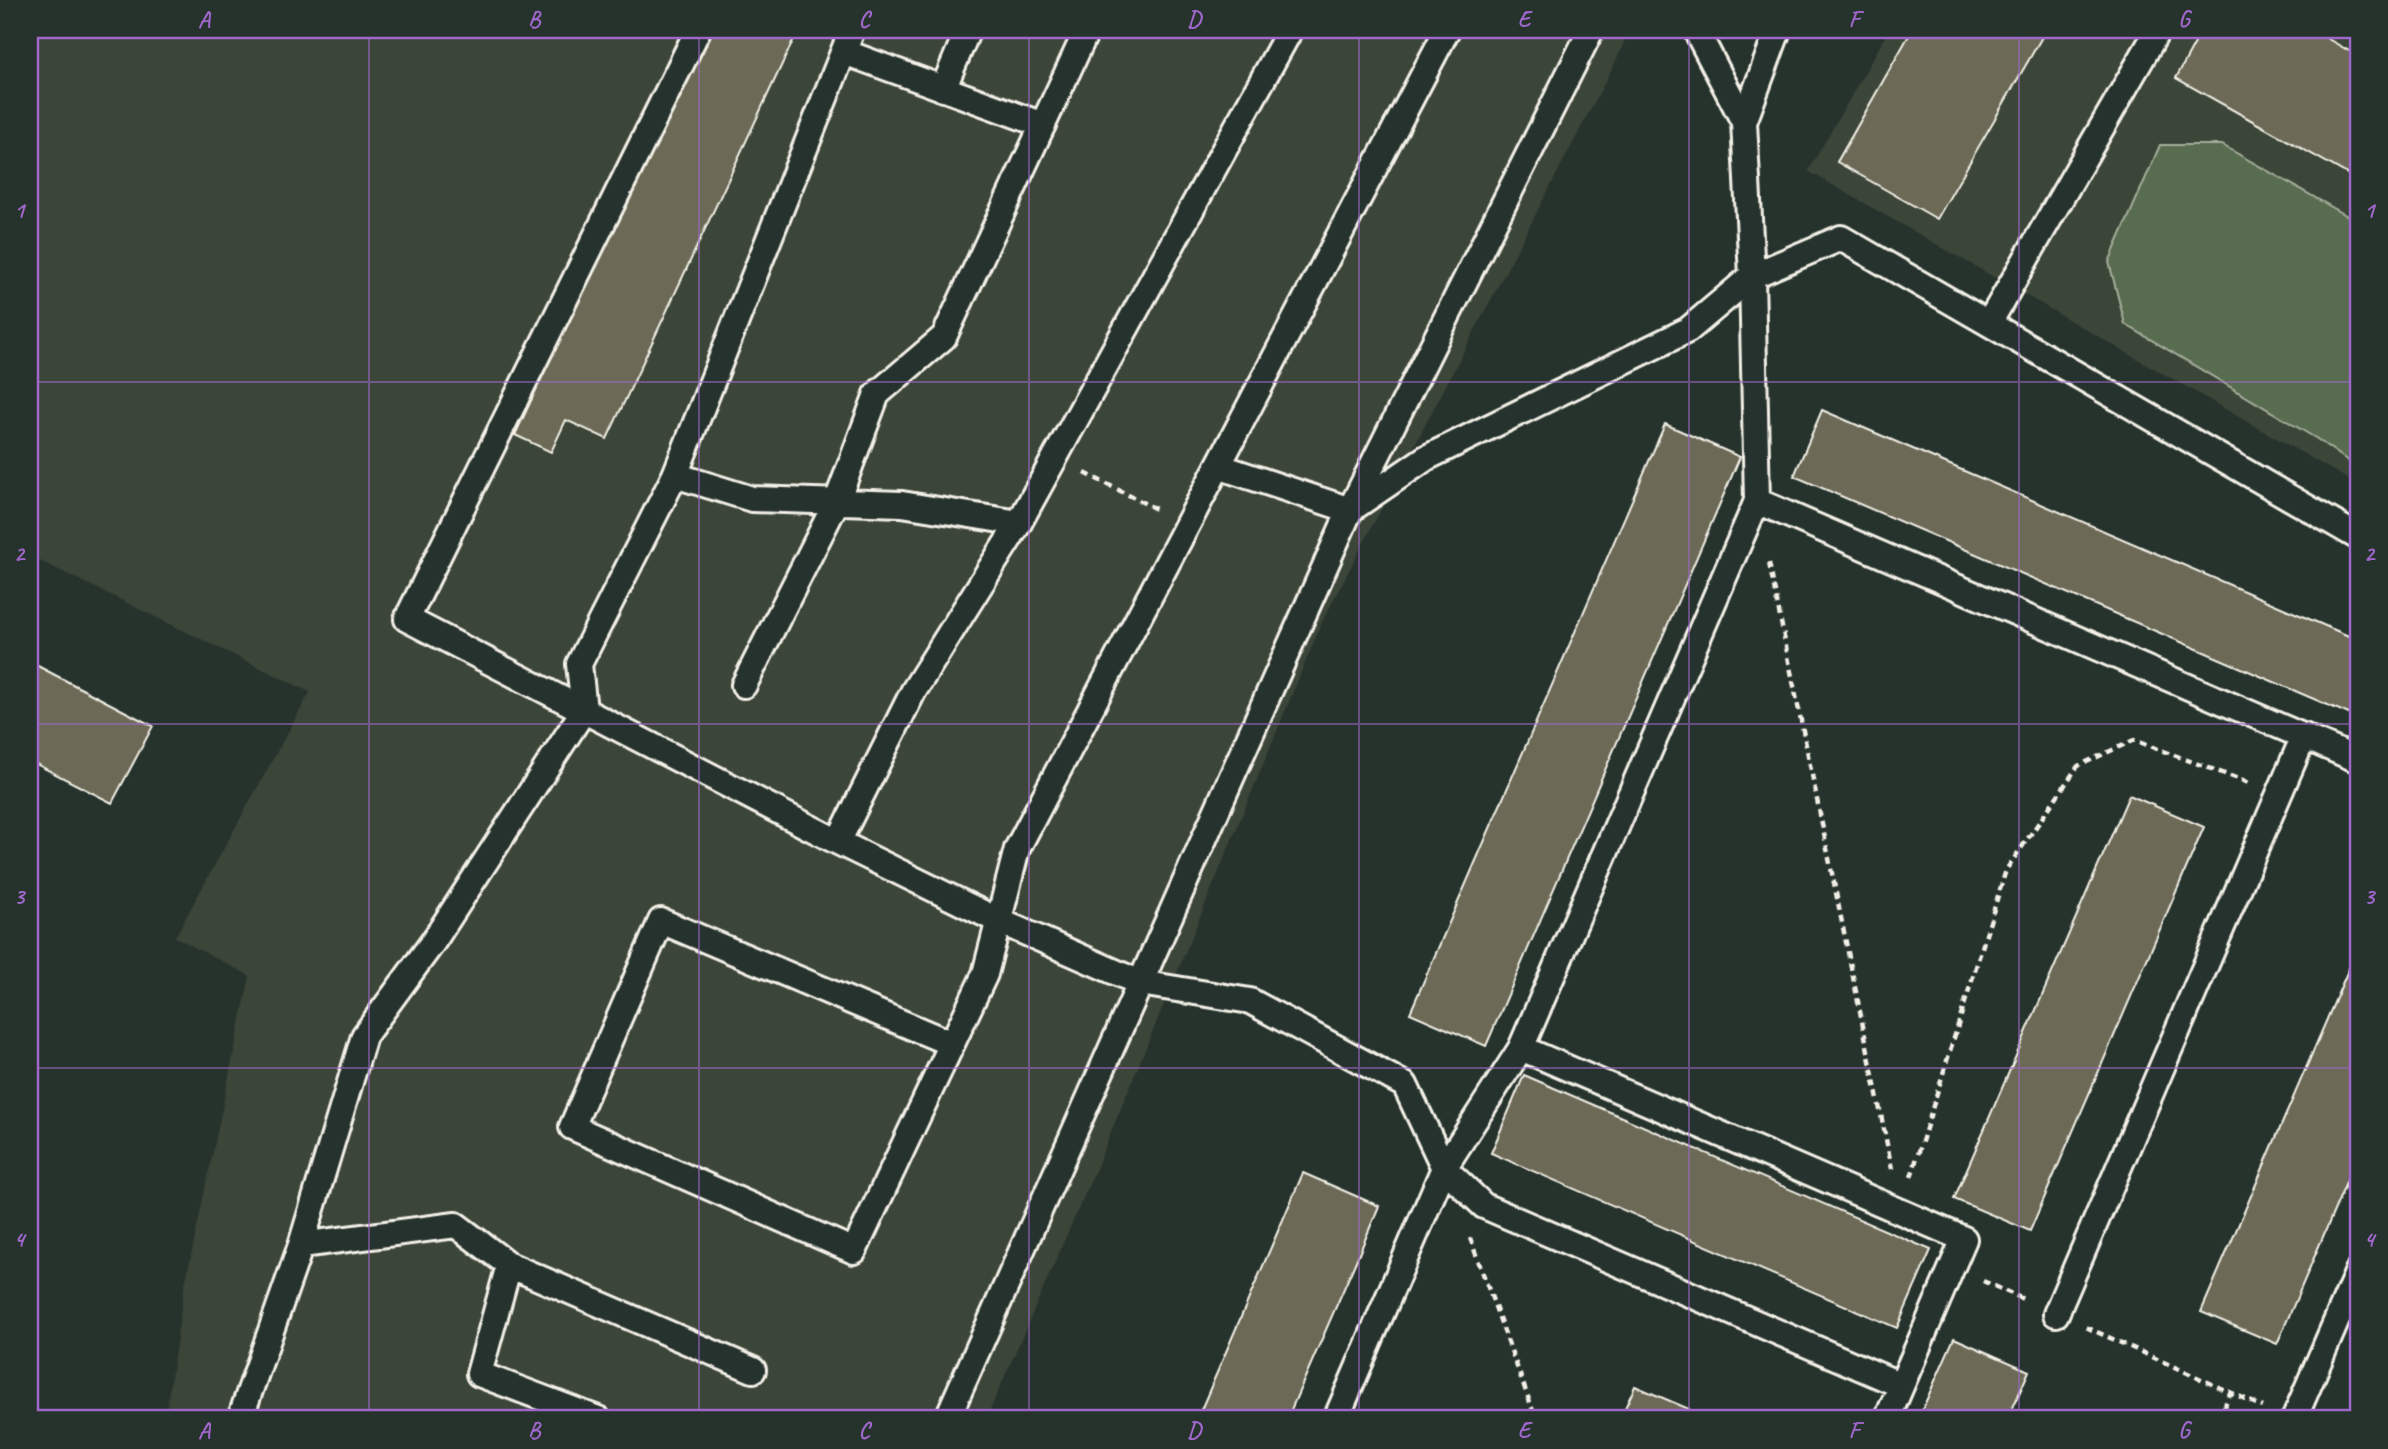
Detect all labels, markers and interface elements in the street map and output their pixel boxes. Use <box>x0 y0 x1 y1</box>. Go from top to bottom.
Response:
text: A <box>198 5 212 34</box>
text: B <box>528 5 542 34</box>
text: C <box>859 5 873 34</box>
text: D <box>1187 5 1203 34</box>
text: E <box>1518 5 1534 34</box>
text: F <box>1849 5 1865 34</box>
text: G <box>2178 5 2193 34</box>
text: 1 <box>14 196 27 225</box>
text: 1 <box>2364 196 2377 225</box>
text: 2 <box>14 539 27 568</box>
text: 2 <box>2364 539 2377 568</box>
text: 3 <box>14 882 27 911</box>
text: 3 <box>2364 882 2377 911</box>
text: 4 <box>14 1225 27 1254</box>
text: 4 <box>2364 1225 2377 1254</box>
text: A <box>198 1416 212 1445</box>
text: B <box>528 1416 542 1445</box>
text: C <box>859 1416 873 1445</box>
text: D <box>1187 1416 1203 1445</box>
text: E <box>1518 1416 1534 1445</box>
text: F <box>1849 1416 1865 1445</box>
text: G <box>2178 1416 2193 1445</box>

